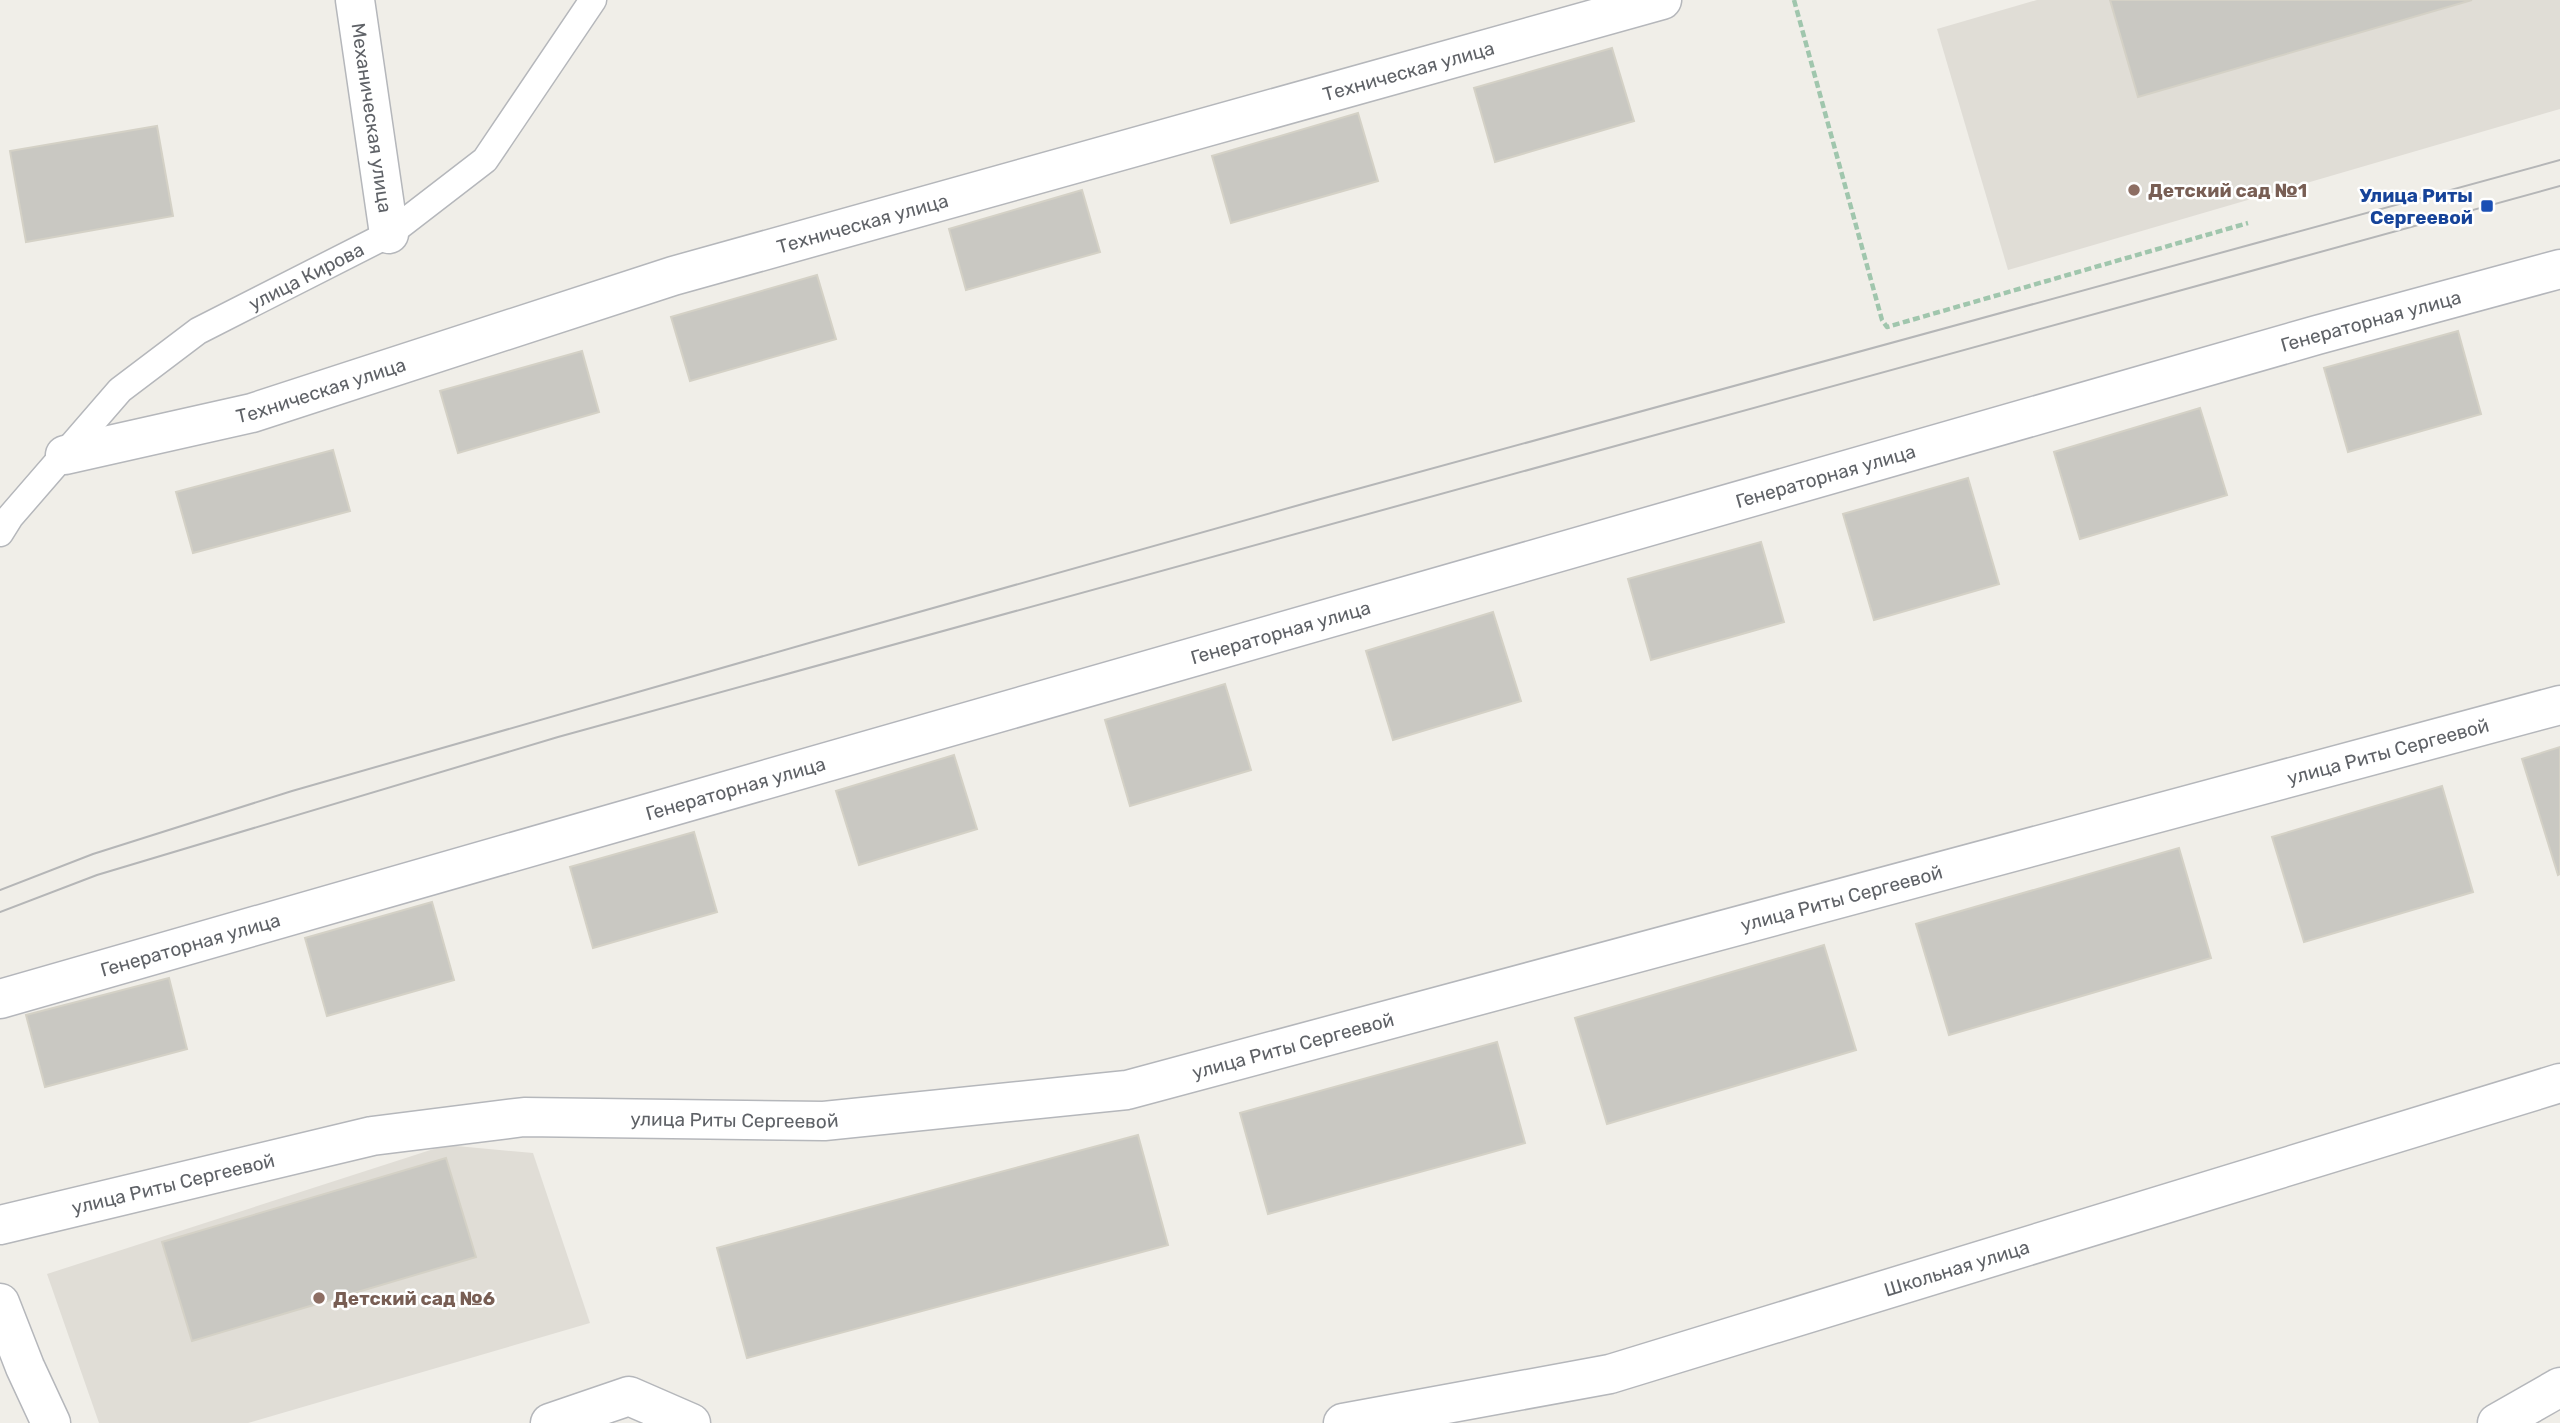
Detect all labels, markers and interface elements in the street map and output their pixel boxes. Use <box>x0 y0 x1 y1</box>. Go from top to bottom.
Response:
street label: Механическая улица <box>347 21 397 214</box>
street label: Техническая улица <box>1320 36 1497 106</box>
place label: Детский сад №1 <box>2148 179 2307 202</box>
marker: Детский сад №1 <box>2126 182 2142 198</box>
place label: Улица Риты Сергеевой <box>2360 184 2473 229</box>
street label: Техническая улица <box>774 188 951 258</box>
marker: Улица Риты Сергеевой <box>2479 198 2495 214</box>
street label: улица Кирова <box>245 237 368 315</box>
street label: Генераторная улица <box>2278 285 2464 356</box>
street label: Техническая улица <box>234 352 409 428</box>
street label: Генераторная улица <box>1733 439 1918 513</box>
street label: Генераторная улица <box>1188 595 1373 669</box>
street label: улица Риты Сергеевой <box>2285 713 2491 789</box>
street label: Генераторная улица <box>643 752 828 825</box>
street label: улица Риты Сергеевой <box>1738 860 1945 936</box>
street label: Генераторная улица <box>98 908 283 981</box>
street label: улица Риты Сергеевой <box>1189 1007 1396 1084</box>
street label: улица Риты Сергеевой <box>630 1107 839 1133</box>
street label: улица Риты Сергеевой <box>69 1148 277 1219</box>
street label: Школьная улица <box>1881 1235 2032 1301</box>
place label: Детский сад №6 <box>333 1287 495 1310</box>
marker: Детский сад №6 <box>311 1290 327 1306</box>

